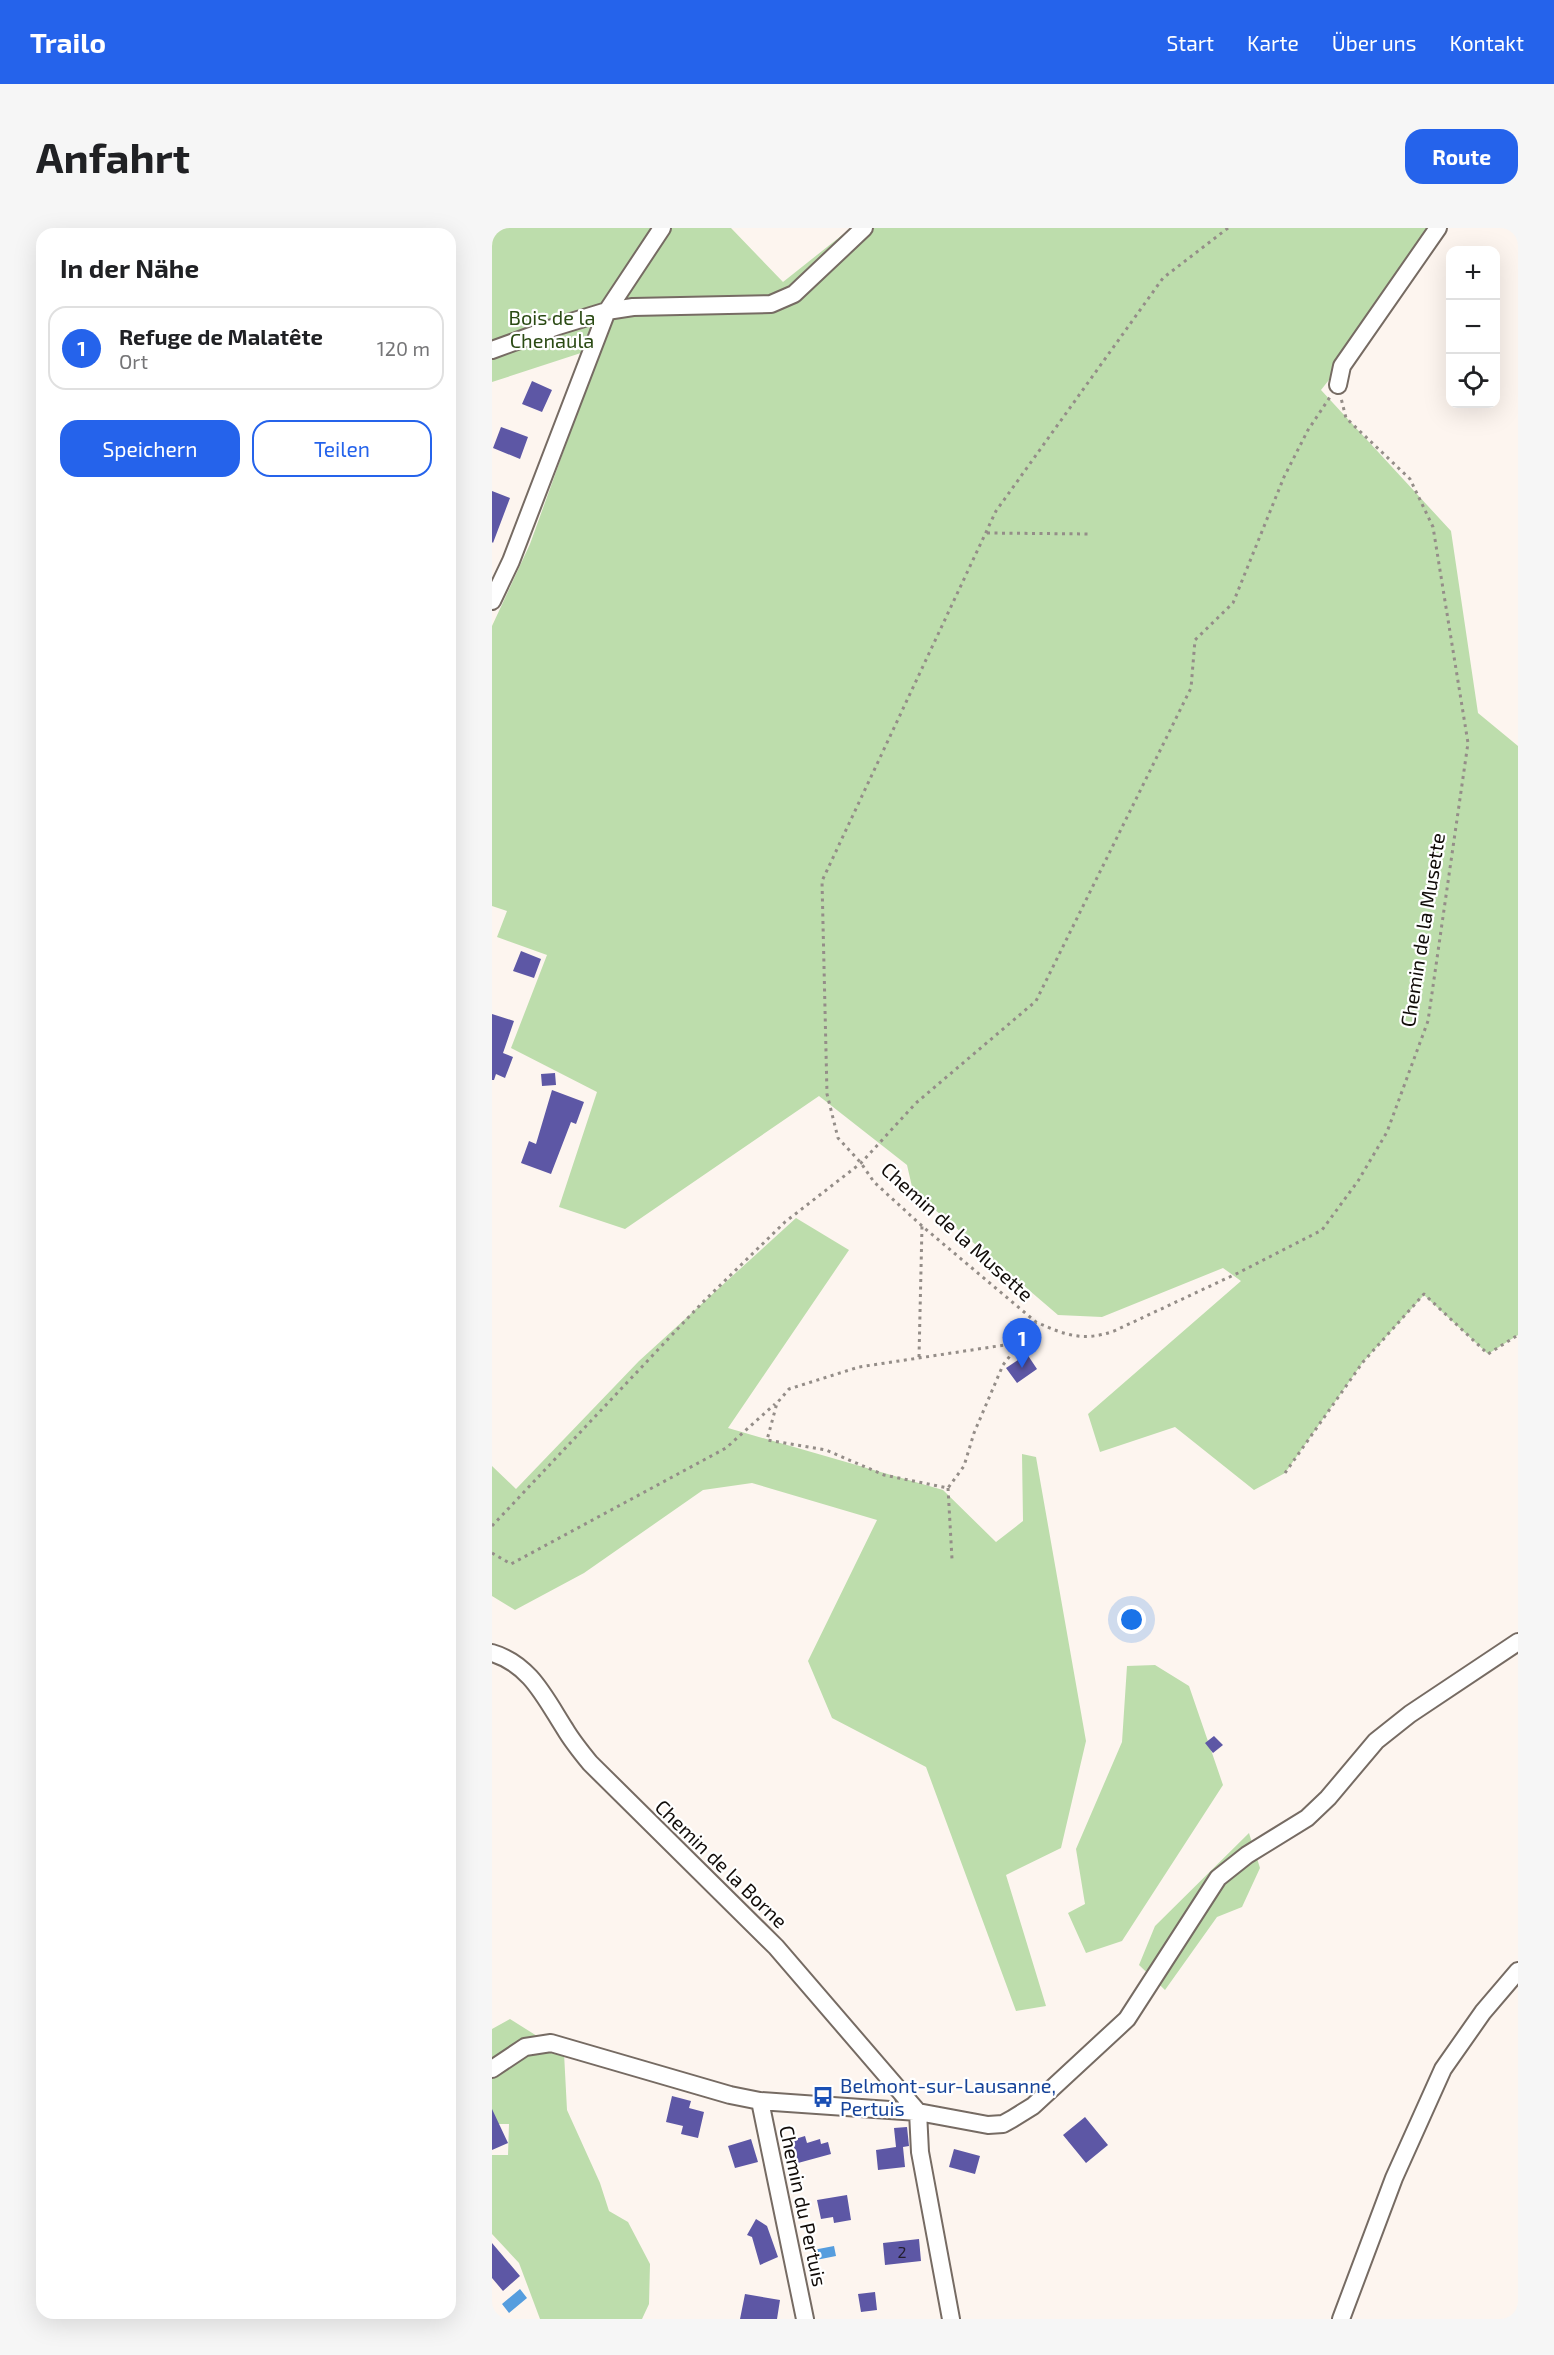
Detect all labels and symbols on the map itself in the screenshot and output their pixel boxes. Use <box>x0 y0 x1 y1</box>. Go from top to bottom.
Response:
park label: Bois de la Chenaula <box>509 305 595 352</box>
street label: Chemin de la Musette <box>1395 831 1449 1029</box>
street label: Chemin de la Musette <box>877 1157 1039 1306</box>
pin: 1 <box>1002 1318 1042 1368</box>
your location <box>1117 1605 1146 1634</box>
street label: Chemin de la Borne <box>651 1794 793 1933</box>
place label: Belmont-sur-Lausanne, Pertuis <box>840 2073 1056 2120</box>
bus stop icon: Belmont-sur-Lausanne, Pertuis <box>811 2085 835 2109</box>
street label: Chemin du Pertuis <box>775 2123 833 2289</box>
house number: 2 <box>898 2242 907 2261</box>

